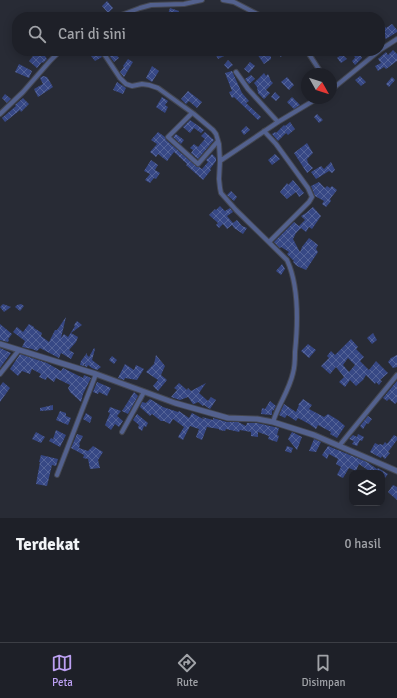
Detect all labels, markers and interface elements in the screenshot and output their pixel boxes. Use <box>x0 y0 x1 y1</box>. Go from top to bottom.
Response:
search box <box>12 12 385 56</box>
icon: search <box>26 23 48 45</box>
text: Cari di sini <box>58 25 126 43</box>
north arrow <box>301 68 337 104</box>
map controls <box>349 470 385 506</box>
button: layers <box>349 470 385 506</box>
text: Terdekat <box>16 534 80 555</box>
text: 0 hasil <box>344 536 381 552</box>
tab: Peta <box>51 652 73 689</box>
tab: Rute <box>176 652 198 689</box>
tab: Disimpan <box>301 652 345 689</box>

